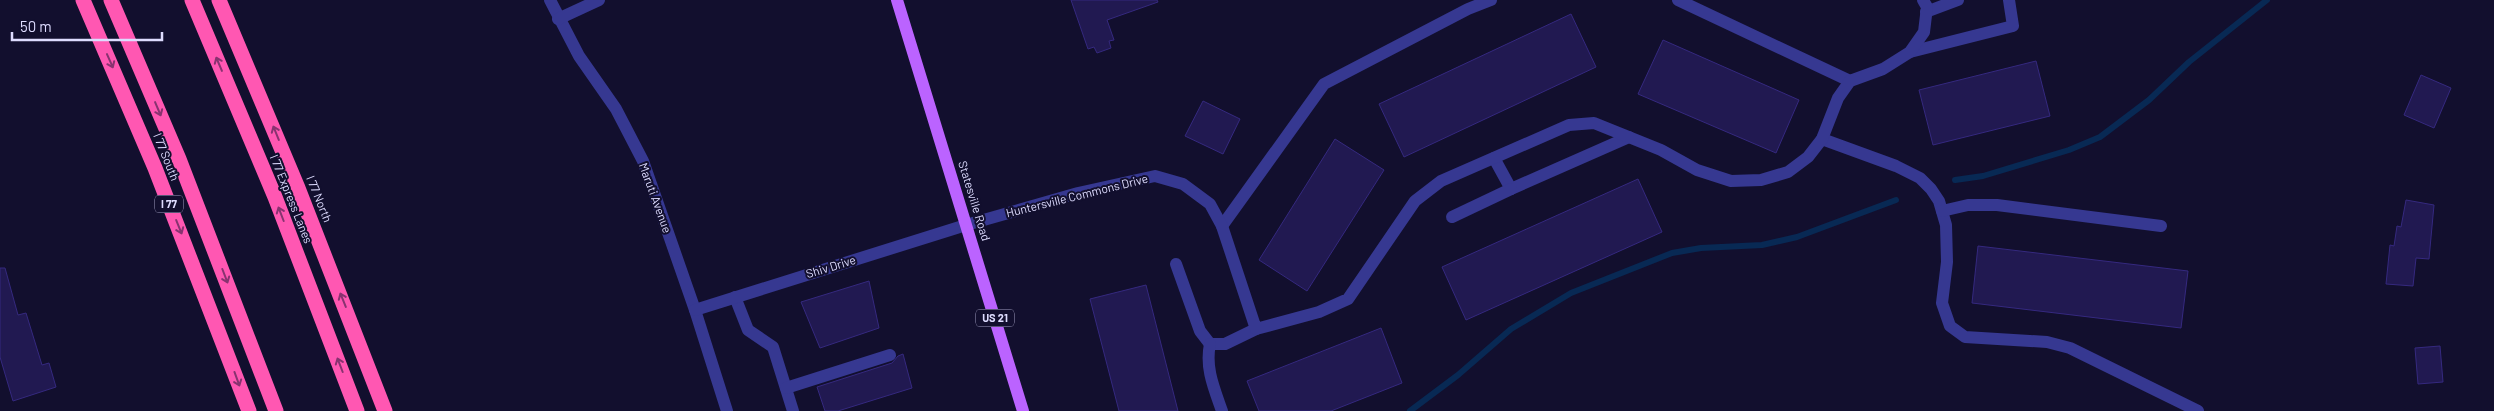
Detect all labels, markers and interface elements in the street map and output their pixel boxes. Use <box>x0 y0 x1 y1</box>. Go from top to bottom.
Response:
scale bar <box>12 10 162 42</box>
text: 50 m <box>20 17 52 35</box>
one-way arrow <box>106 53 116 68</box>
one-way arrow <box>214 57 223 72</box>
one-way arrow <box>154 101 163 116</box>
one-way arrow <box>270 126 280 141</box>
street label: I 77 South <box>151 131 183 182</box>
street label: I 77 Express Lanes <box>268 152 316 245</box>
street label: Statesville Road <box>956 159 994 242</box>
street label: Maruti Avenue <box>637 161 675 235</box>
street label: Huntersville Commons Drive <box>1004 171 1149 219</box>
street label: I 77 North <box>304 173 336 224</box>
road number: I 77 <box>155 195 183 212</box>
one-way arrow <box>276 207 285 222</box>
one-way arrow <box>174 219 184 234</box>
street label: Shiv Drive <box>804 252 857 280</box>
one-way arrow <box>221 268 231 283</box>
one-way arrow <box>337 293 347 308</box>
road number: US 21 <box>976 310 1014 326</box>
one-way arrow <box>335 358 344 374</box>
one-way arrow <box>233 370 242 386</box>

